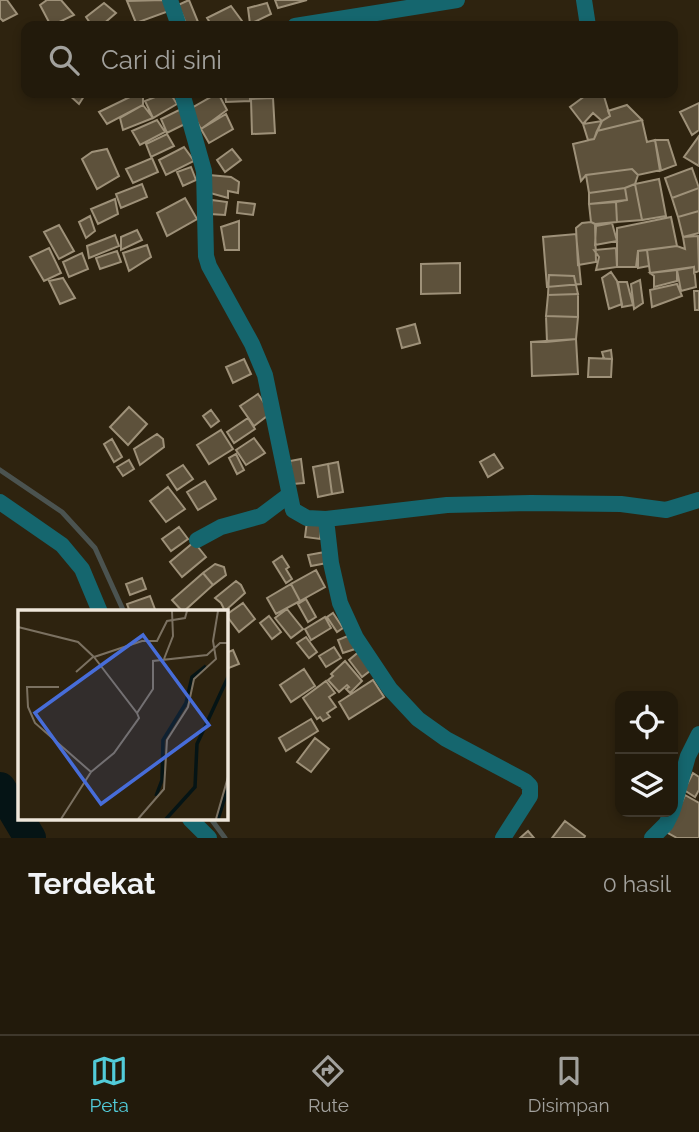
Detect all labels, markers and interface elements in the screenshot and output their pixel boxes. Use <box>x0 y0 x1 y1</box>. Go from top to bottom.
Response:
search box <box>21 21 678 98</box>
icon: search <box>45 41 83 79</box>
text: Cari di sini <box>101 45 222 75</box>
inset map <box>18 610 228 820</box>
map controls <box>615 691 678 817</box>
button: locate <box>615 691 678 754</box>
button: layers <box>615 754 678 817</box>
text: Terdekat <box>28 866 156 901</box>
text: 0 hasil <box>603 870 671 897</box>
tab: Peta <box>90 1052 129 1116</box>
tab: Rute <box>308 1052 349 1116</box>
tab: Disimpan <box>528 1052 610 1116</box>

